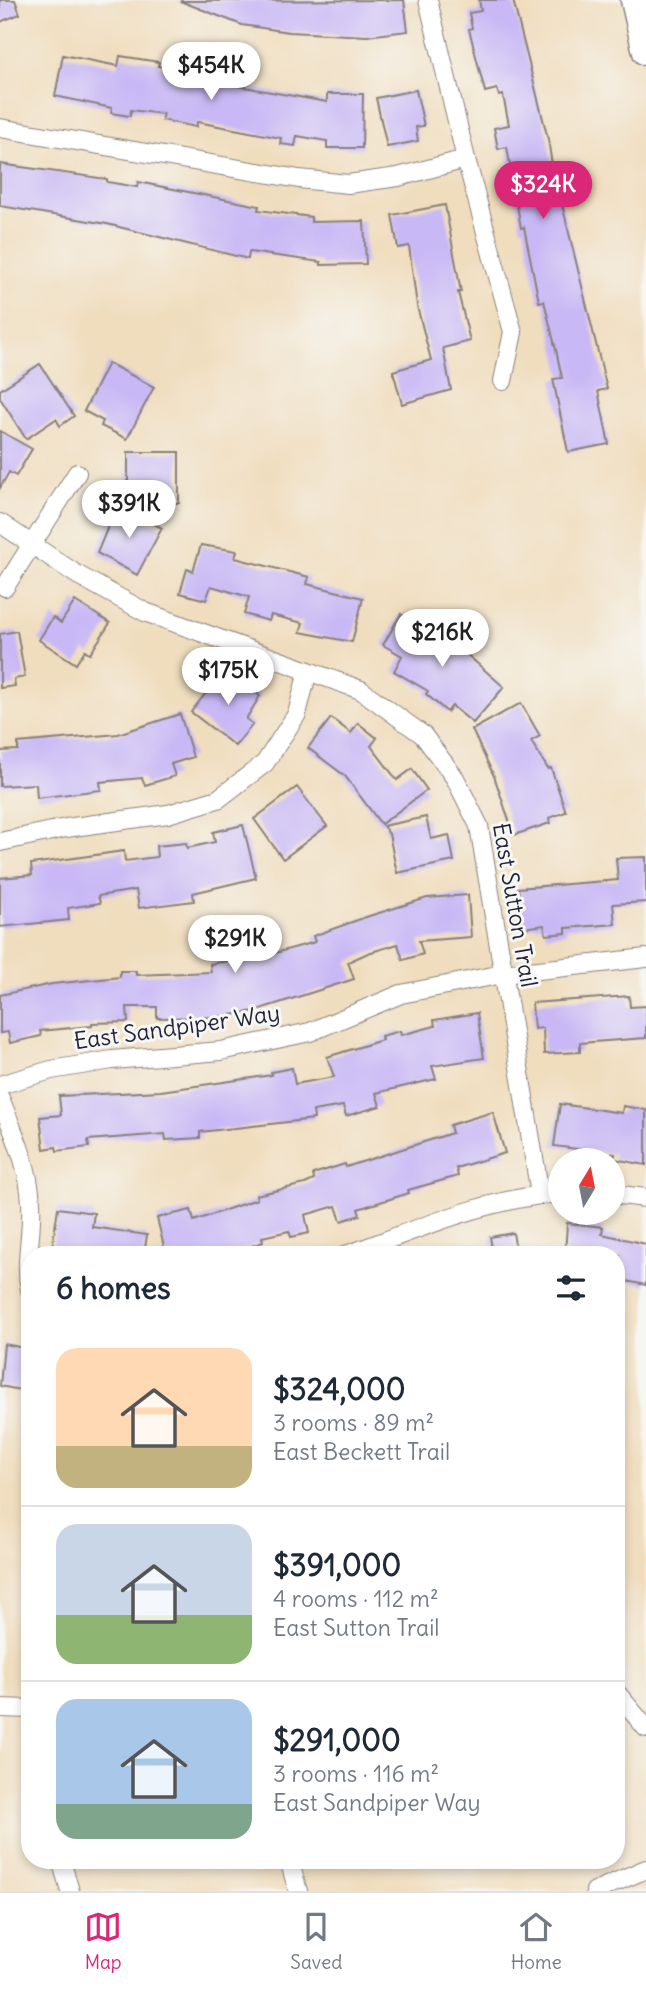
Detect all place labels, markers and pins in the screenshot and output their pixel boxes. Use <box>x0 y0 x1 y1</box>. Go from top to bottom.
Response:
pin: $454K <box>162 42 260 102</box>
pin: $324K <box>494 162 592 221</box>
pin: $391K <box>80 480 178 540</box>
pin: $216K <box>393 610 491 669</box>
pin: $175K <box>179 648 277 707</box>
pin: $291K <box>186 916 284 975</box>

